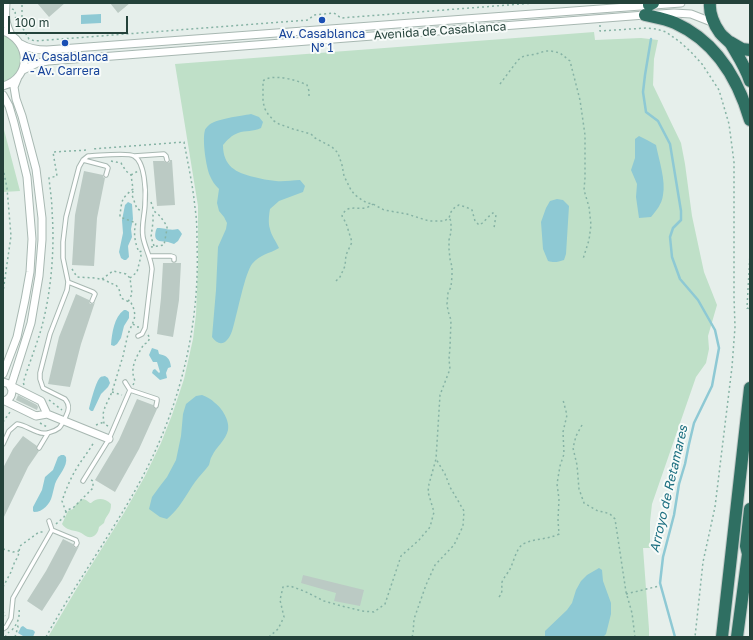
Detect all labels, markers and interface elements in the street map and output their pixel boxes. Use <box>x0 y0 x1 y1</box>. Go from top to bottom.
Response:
scale bar <box>10 8 130 34</box>
text: 100 m <box>15 15 49 30</box>
marker: Av. Casablanca Nº 1 <box>317 15 327 25</box>
street label: Avenida de Casablanca <box>373 19 507 43</box>
place label: Av. Casablanca Nº 1 <box>279 27 365 55</box>
marker: Av. Casablanca - Av. Carrera <box>60 38 70 48</box>
place label: Av. Casablanca - Av. Carrera <box>22 50 108 78</box>
water label: Arroyo de Retamares <box>647 424 691 554</box>

